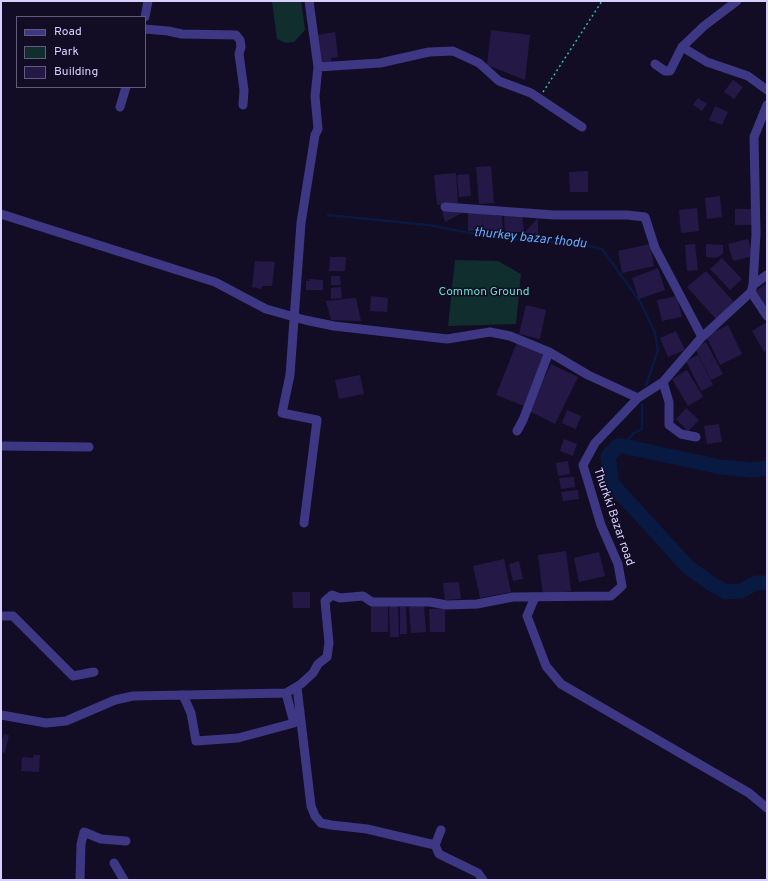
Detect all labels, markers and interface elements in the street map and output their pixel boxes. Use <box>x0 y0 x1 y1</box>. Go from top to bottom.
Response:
legend <box>16 16 146 88</box>
text: Road <box>54 24 82 40</box>
text: Park <box>54 44 79 60</box>
text: Building <box>54 64 98 80</box>
water label: thurkey bazar thodu <box>473 225 587 253</box>
park label: Common Ground <box>438 286 530 300</box>
street label: Thurkki Bazar road <box>589 466 637 568</box>

